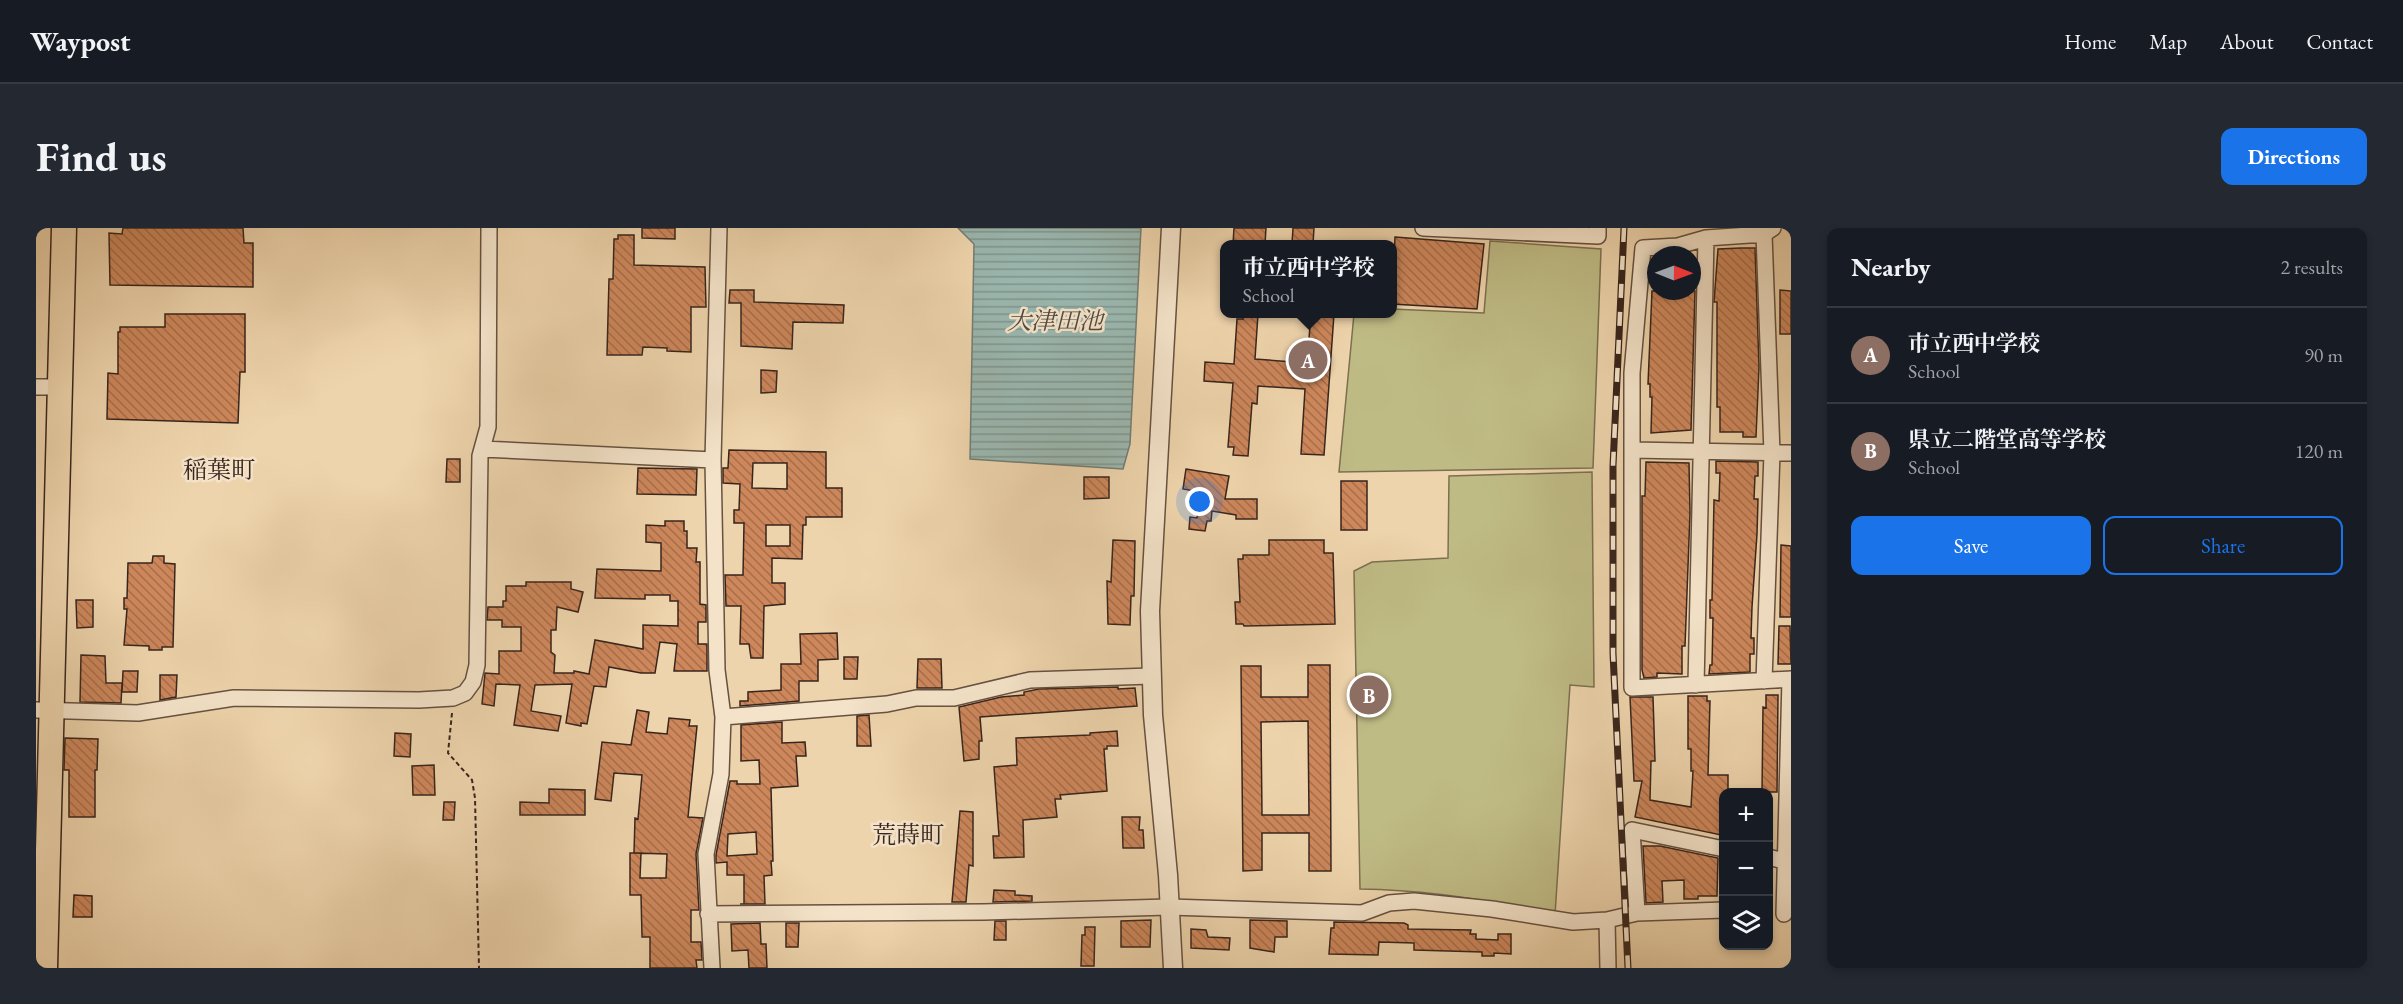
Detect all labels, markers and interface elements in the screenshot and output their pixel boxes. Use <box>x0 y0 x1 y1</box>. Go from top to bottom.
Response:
text: Waypost <box>30 23 131 59</box>
text: Home <box>2064 28 2116 55</box>
text: Map <box>2149 28 2187 55</box>
text: About <box>2220 28 2273 55</box>
text: Contact <box>2306 28 2373 55</box>
button: Directions <box>2221 128 2367 185</box>
text: Find us <box>36 129 167 184</box>
popup <box>1220 240 1397 318</box>
north arrow <box>1647 246 1701 300</box>
text: Nearby <box>1851 250 1931 284</box>
text: 市立西中学校 <box>1242 253 1375 282</box>
text: 2 results <box>2280 254 2343 280</box>
text: School <box>1242 282 1295 308</box>
water label: 大津田池 <box>1007 305 1106 336</box>
text: 市立西中学校 <box>1908 329 2040 358</box>
pin: A <box>1288 338 1328 382</box>
text: A <box>1863 342 1878 368</box>
text: 90 m <box>2304 342 2343 368</box>
text: School <box>1908 358 1960 384</box>
text: 県立二階堂高等学校 <box>1908 425 2106 454</box>
text: B <box>1864 438 1877 464</box>
text: 120 m <box>2295 438 2343 464</box>
district label: 稲葉町 <box>183 454 255 485</box>
text: School <box>1908 454 1960 480</box>
your location <box>1185 487 1214 516</box>
button: Save <box>1851 516 2091 575</box>
button: Share <box>2103 516 2343 575</box>
pin: B <box>1350 672 1388 718</box>
map controls <box>1719 788 1773 950</box>
button: + <box>1719 788 1773 842</box>
district label: 荒蒔町 <box>872 819 944 850</box>
button: − <box>1719 842 1773 896</box>
button: layers <box>1719 896 1773 950</box>

